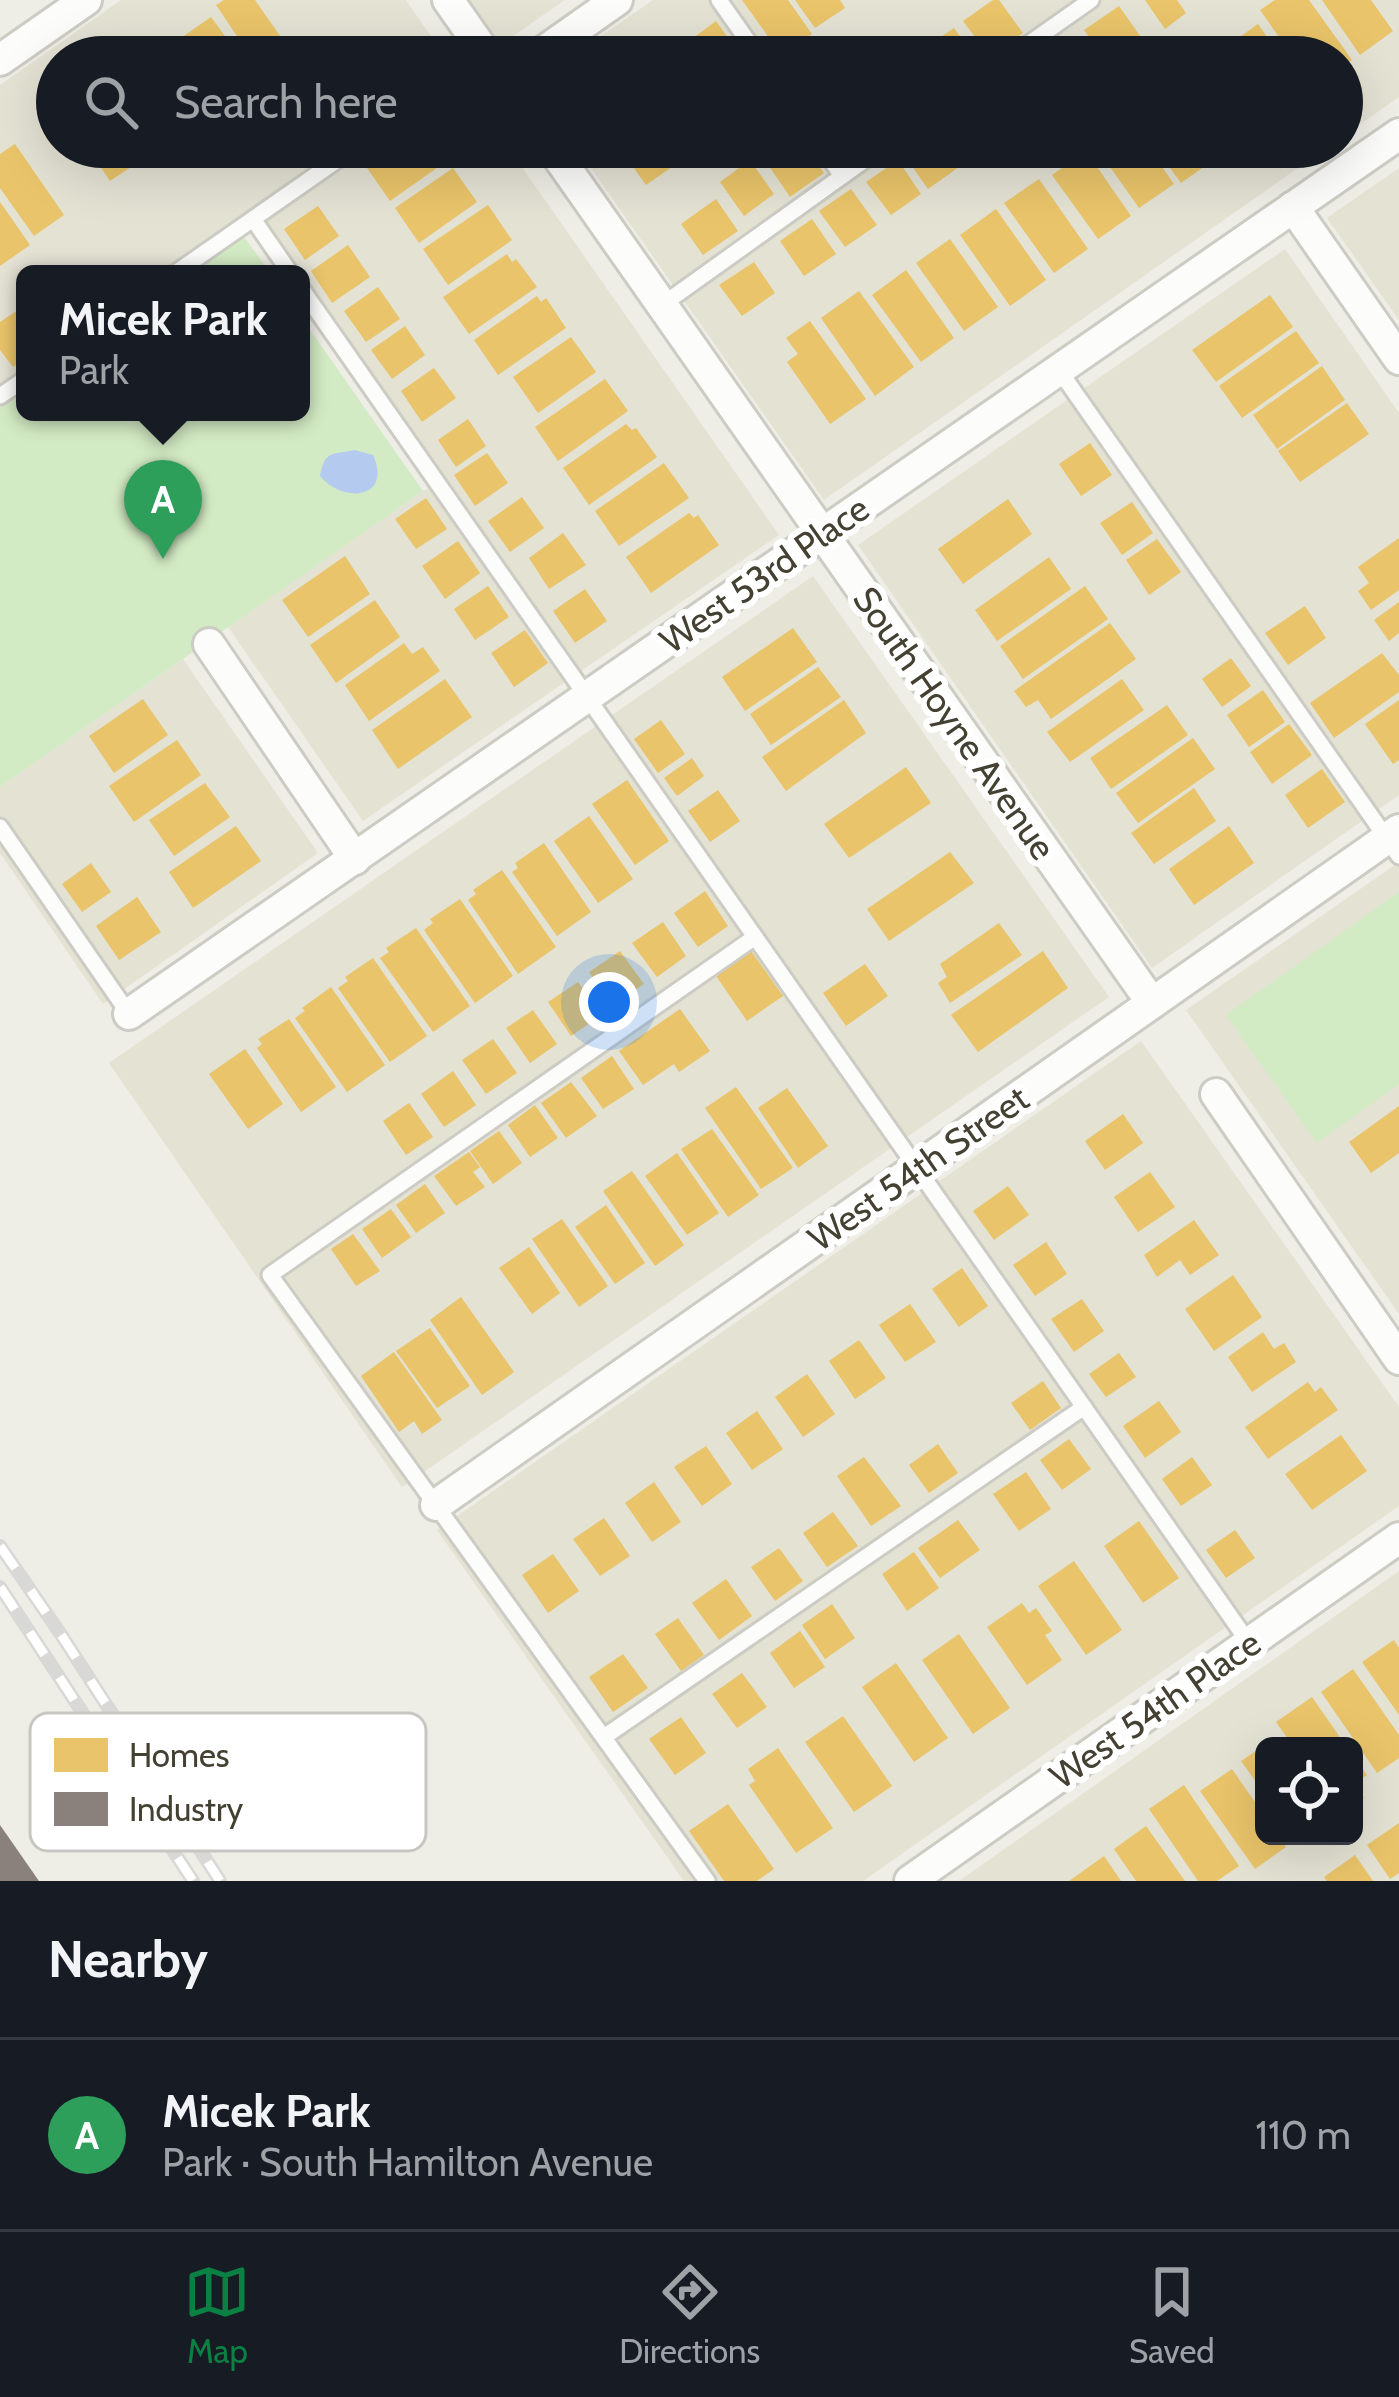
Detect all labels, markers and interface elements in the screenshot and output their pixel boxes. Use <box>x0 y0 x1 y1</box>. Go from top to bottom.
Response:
search box <box>36 36 1363 168</box>
icon: search <box>78 69 144 135</box>
text: Search here <box>174 75 398 129</box>
popup <box>16 265 310 421</box>
text: Micek Park <box>59 292 267 346</box>
text: Park <box>59 346 129 394</box>
pin: A <box>124 460 202 559</box>
street label: West 53rd Place <box>651 486 877 662</box>
street label: South Hoyne Avenue <box>844 578 1066 868</box>
your location <box>579 972 639 1032</box>
street label: West 54th Street <box>799 1076 1037 1260</box>
street label: West 54th Place <box>1041 1620 1269 1798</box>
legend <box>30 1713 426 1851</box>
text: Homes <box>129 1735 230 1775</box>
map controls <box>1255 1737 1363 1845</box>
button: locate <box>1255 1737 1363 1845</box>
text: Industry <box>129 1789 243 1829</box>
text: Nearby <box>48 1928 208 1990</box>
text: Micek Park <box>162 2084 371 2138</box>
text: A <box>75 2111 99 2159</box>
text: 110 m <box>1255 2111 1351 2159</box>
text: Park · South Hamilton Avenue <box>162 2138 653 2186</box>
tab: Map <box>184 2259 250 2371</box>
tab: Directions <box>619 2259 760 2371</box>
tab: Saved <box>1129 2259 1215 2371</box>

